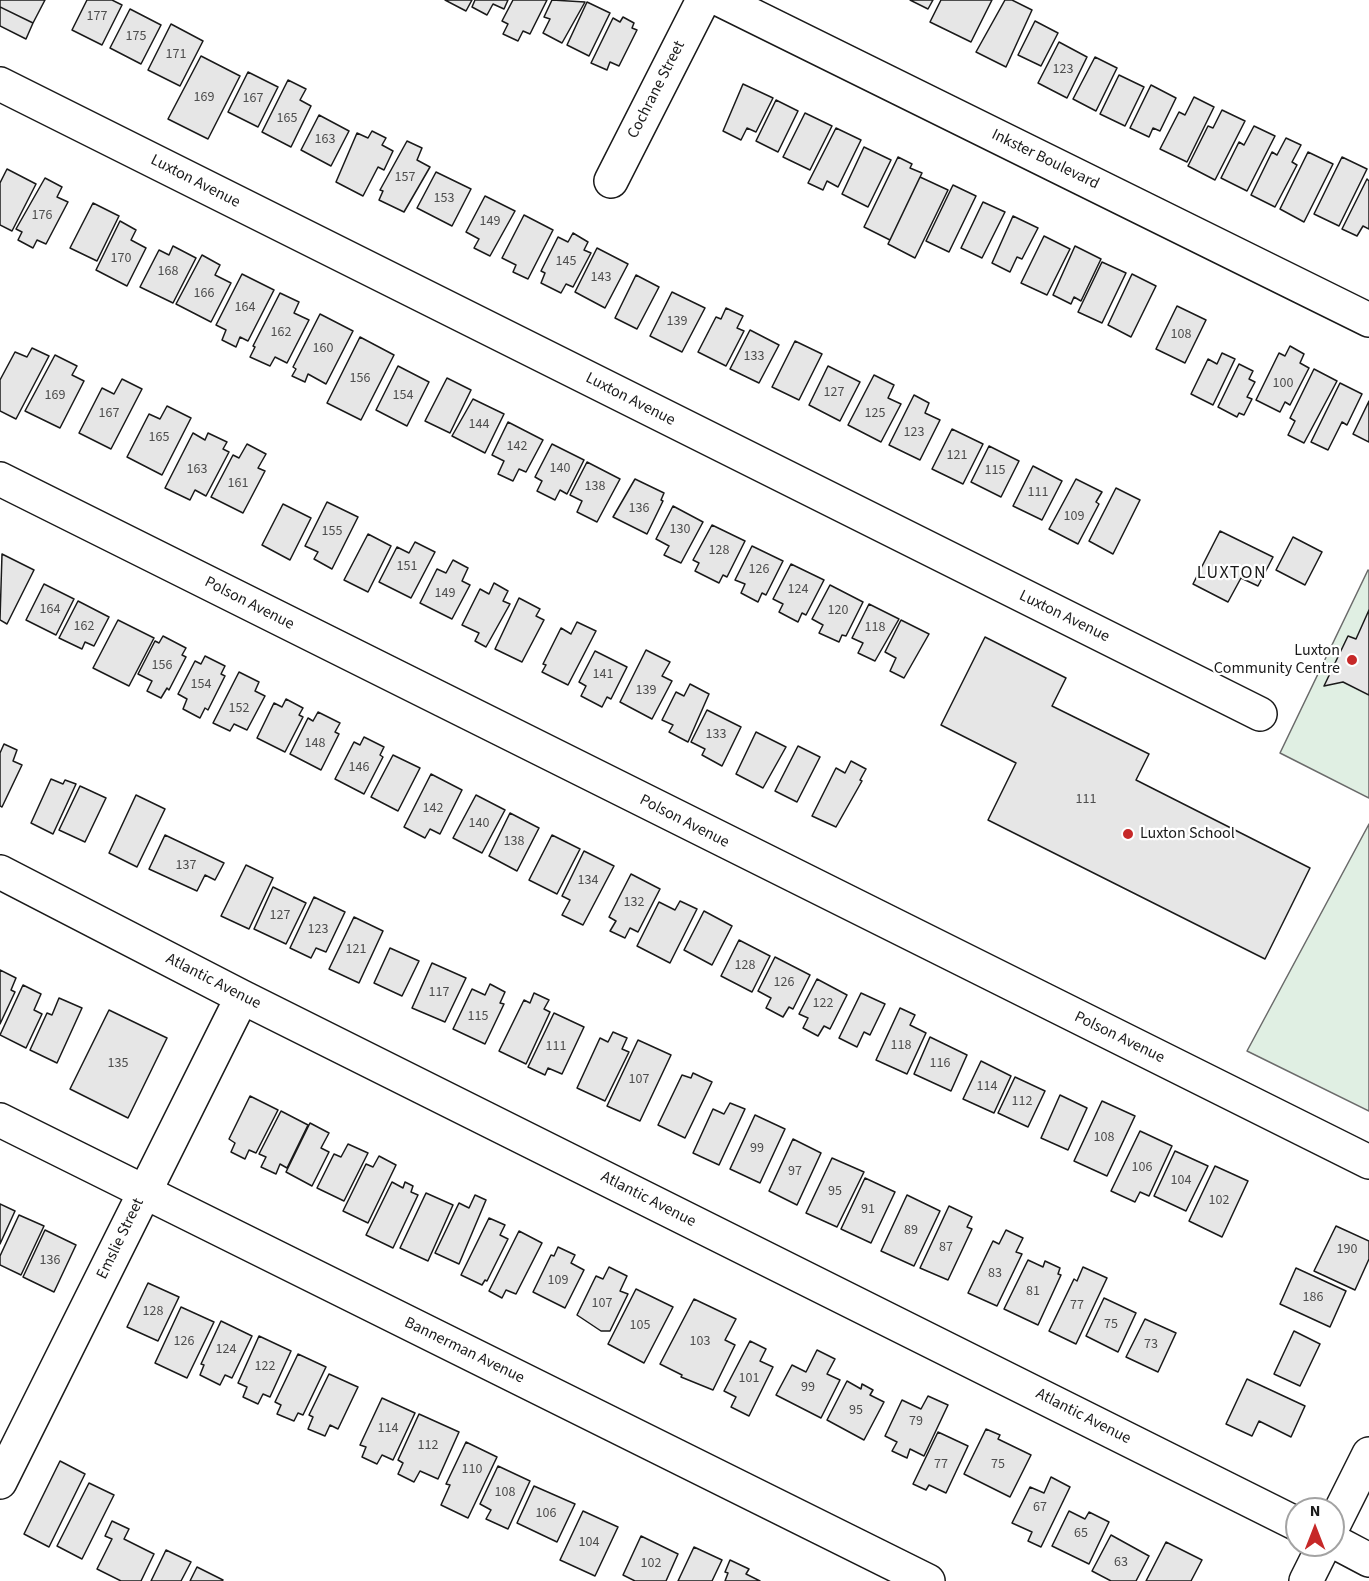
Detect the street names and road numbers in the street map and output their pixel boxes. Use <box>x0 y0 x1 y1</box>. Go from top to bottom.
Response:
street label: Cochrane Street <box>624 38 690 142</box>
street label: Inkster Boulevard <box>988 126 1102 194</box>
street label: Luxton Avenue <box>147 151 243 213</box>
street label: Luxton Avenue <box>582 369 678 431</box>
street label: Polson Avenue <box>201 573 297 635</box>
street label: Luxton Avenue <box>1016 587 1112 647</box>
street label: Polson Avenue <box>636 791 732 853</box>
street label: Atlantic Avenue <box>162 950 264 1014</box>
street label: Polson Avenue <box>1071 1008 1167 1068</box>
street label: Atlantic Avenue <box>597 1168 699 1232</box>
street label: Emslie Street <box>93 1195 149 1283</box>
street label: Bannerman Avenue <box>401 1314 527 1388</box>
street label: Atlantic Avenue <box>1032 1385 1134 1449</box>

